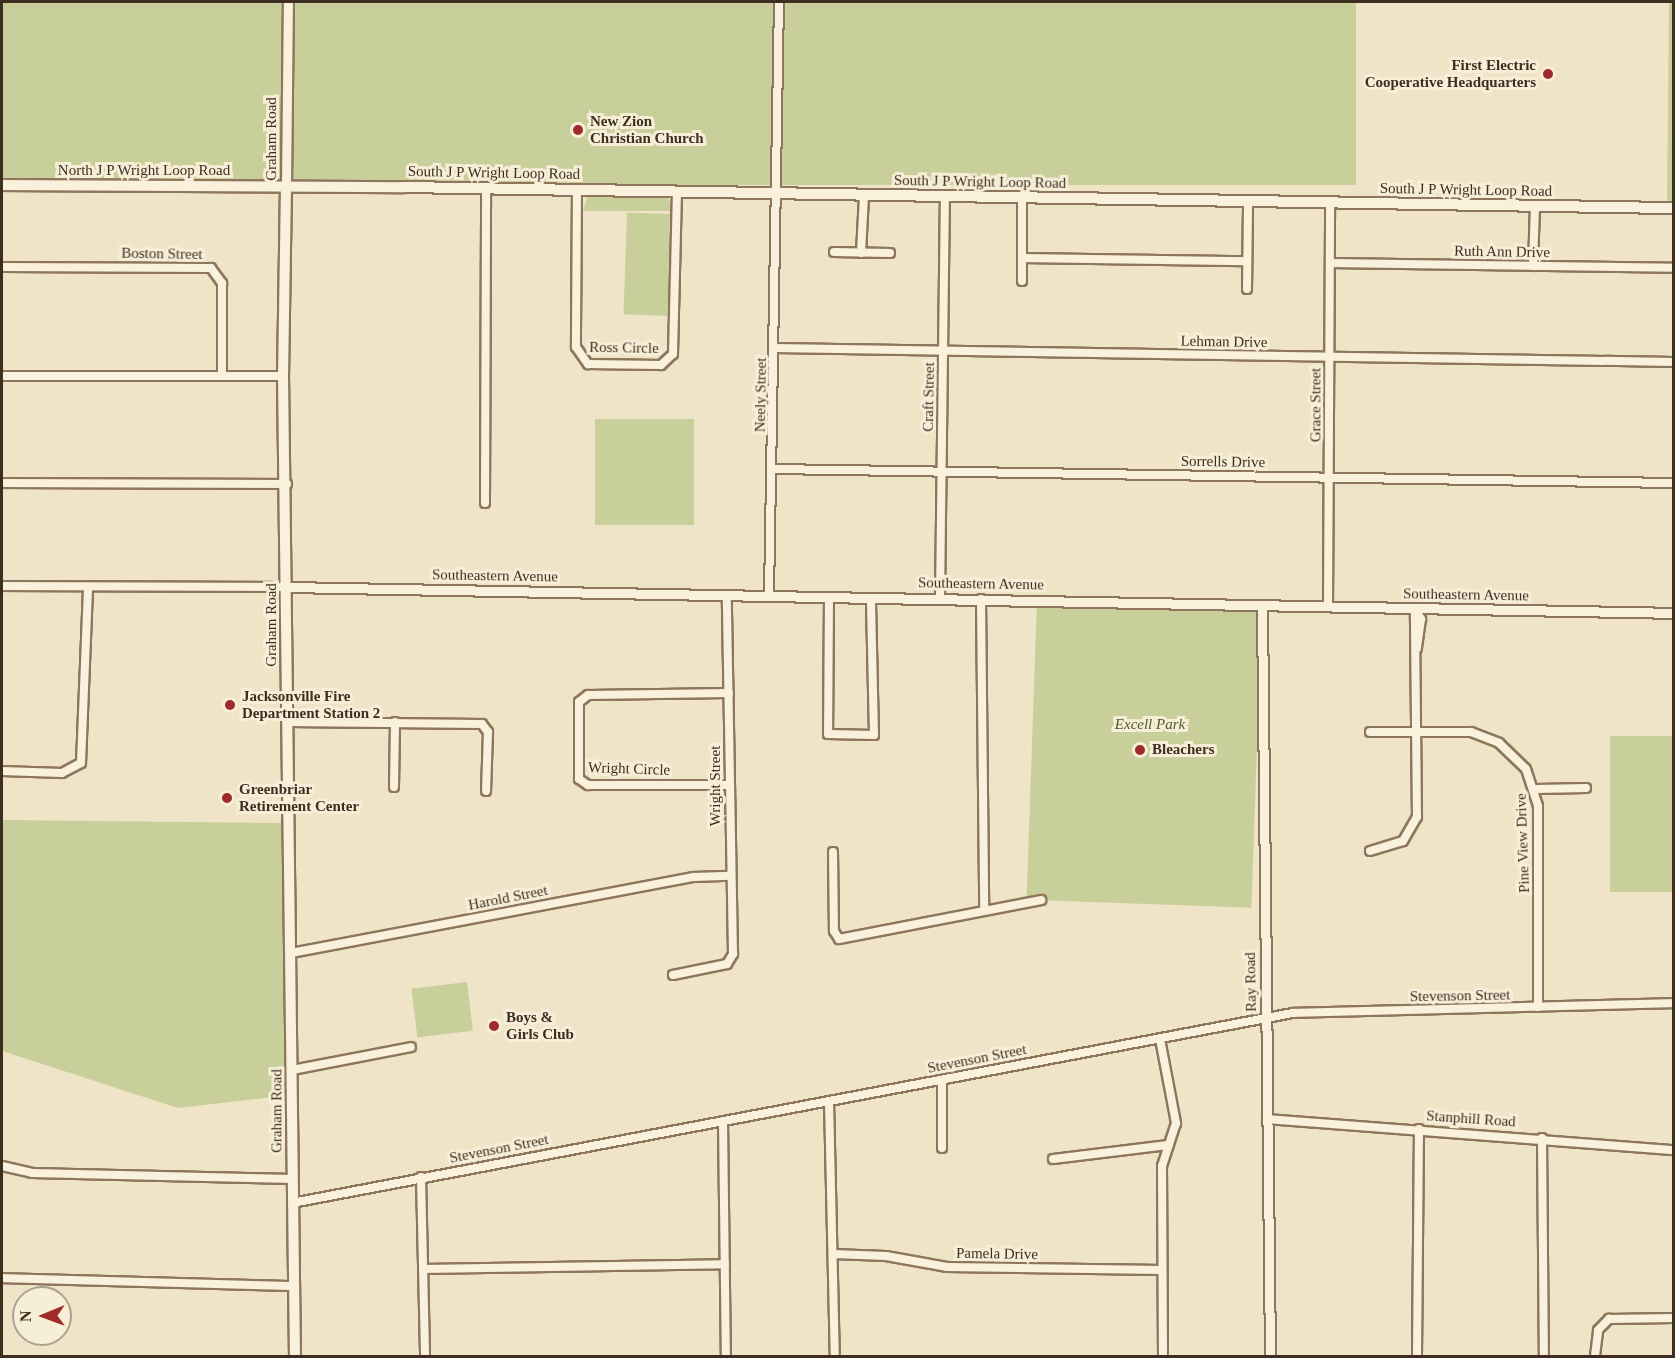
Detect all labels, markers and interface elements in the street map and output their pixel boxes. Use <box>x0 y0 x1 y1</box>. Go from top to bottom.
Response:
place label: First Electric Cooperative Headquarters <box>1365 56 1536 91</box>
marker: First Electric Cooperative Headquarters <box>1541 67 1555 81</box>
street label: Graham Road <box>263 97 281 181</box>
place label: New Zion Christian Church <box>590 112 703 147</box>
marker: New Zion Christian Church <box>571 123 585 137</box>
street label: North J P Wright Loop Road <box>57 162 231 180</box>
street label: South J P Wright Loop Road <box>407 162 581 184</box>
street label: South J P Wright Loop Road <box>893 171 1067 193</box>
street label: South J P Wright Loop Road <box>1379 179 1553 201</box>
street label: Ruth Ann Drive <box>1454 242 1550 262</box>
street label: Boston Street <box>121 244 203 264</box>
street label: Lehman Drive <box>1180 332 1268 352</box>
street label: Ross Circle <box>589 338 659 358</box>
street label: Neely Street <box>751 358 771 432</box>
street label: Craft Street <box>919 362 939 432</box>
street label: Grace Street <box>1307 368 1325 442</box>
street label: Sorrells Drive <box>1181 452 1265 472</box>
street label: Southeastern Avenue <box>431 566 559 586</box>
street label: Southeastern Avenue <box>917 574 1045 594</box>
street label: Graham Road <box>263 583 281 667</box>
street label: Southeastern Avenue <box>1402 585 1530 605</box>
place label: Jacksonville Fire Department Station 2 <box>242 687 380 722</box>
marker: Jacksonville Fire Department Station 2 <box>223 698 237 712</box>
park label: Excell Park <box>1115 716 1185 734</box>
place label: Bleachers <box>1152 741 1214 759</box>
marker: Bleachers <box>1133 743 1147 757</box>
street label: Wright Street <box>707 746 725 826</box>
street label: Wright Circle <box>588 759 670 779</box>
place label: Greenbriar Retirement Center <box>239 780 359 815</box>
marker: Greenbriar Retirement Center <box>220 791 234 805</box>
street label: Pine View Drive <box>1512 793 1534 893</box>
street label: Harold Street <box>467 881 549 915</box>
street label: Ray Road <box>1241 952 1261 1012</box>
street label: Stevenson Street <box>1410 986 1510 1006</box>
place label: Boys & Girls Club <box>506 1008 574 1043</box>
marker: Boys & Girls Club <box>487 1019 501 1033</box>
street label: Stevenson Street <box>926 1041 1028 1077</box>
street label: Graham Road <box>268 1069 286 1153</box>
street label: Stanphill Road <box>1426 1107 1516 1131</box>
street label: Stevenson Street <box>448 1131 550 1167</box>
street label: Pamela Drive <box>956 1244 1038 1264</box>
north arrow <box>12 1286 72 1346</box>
text: N <box>17 1310 34 1322</box>

